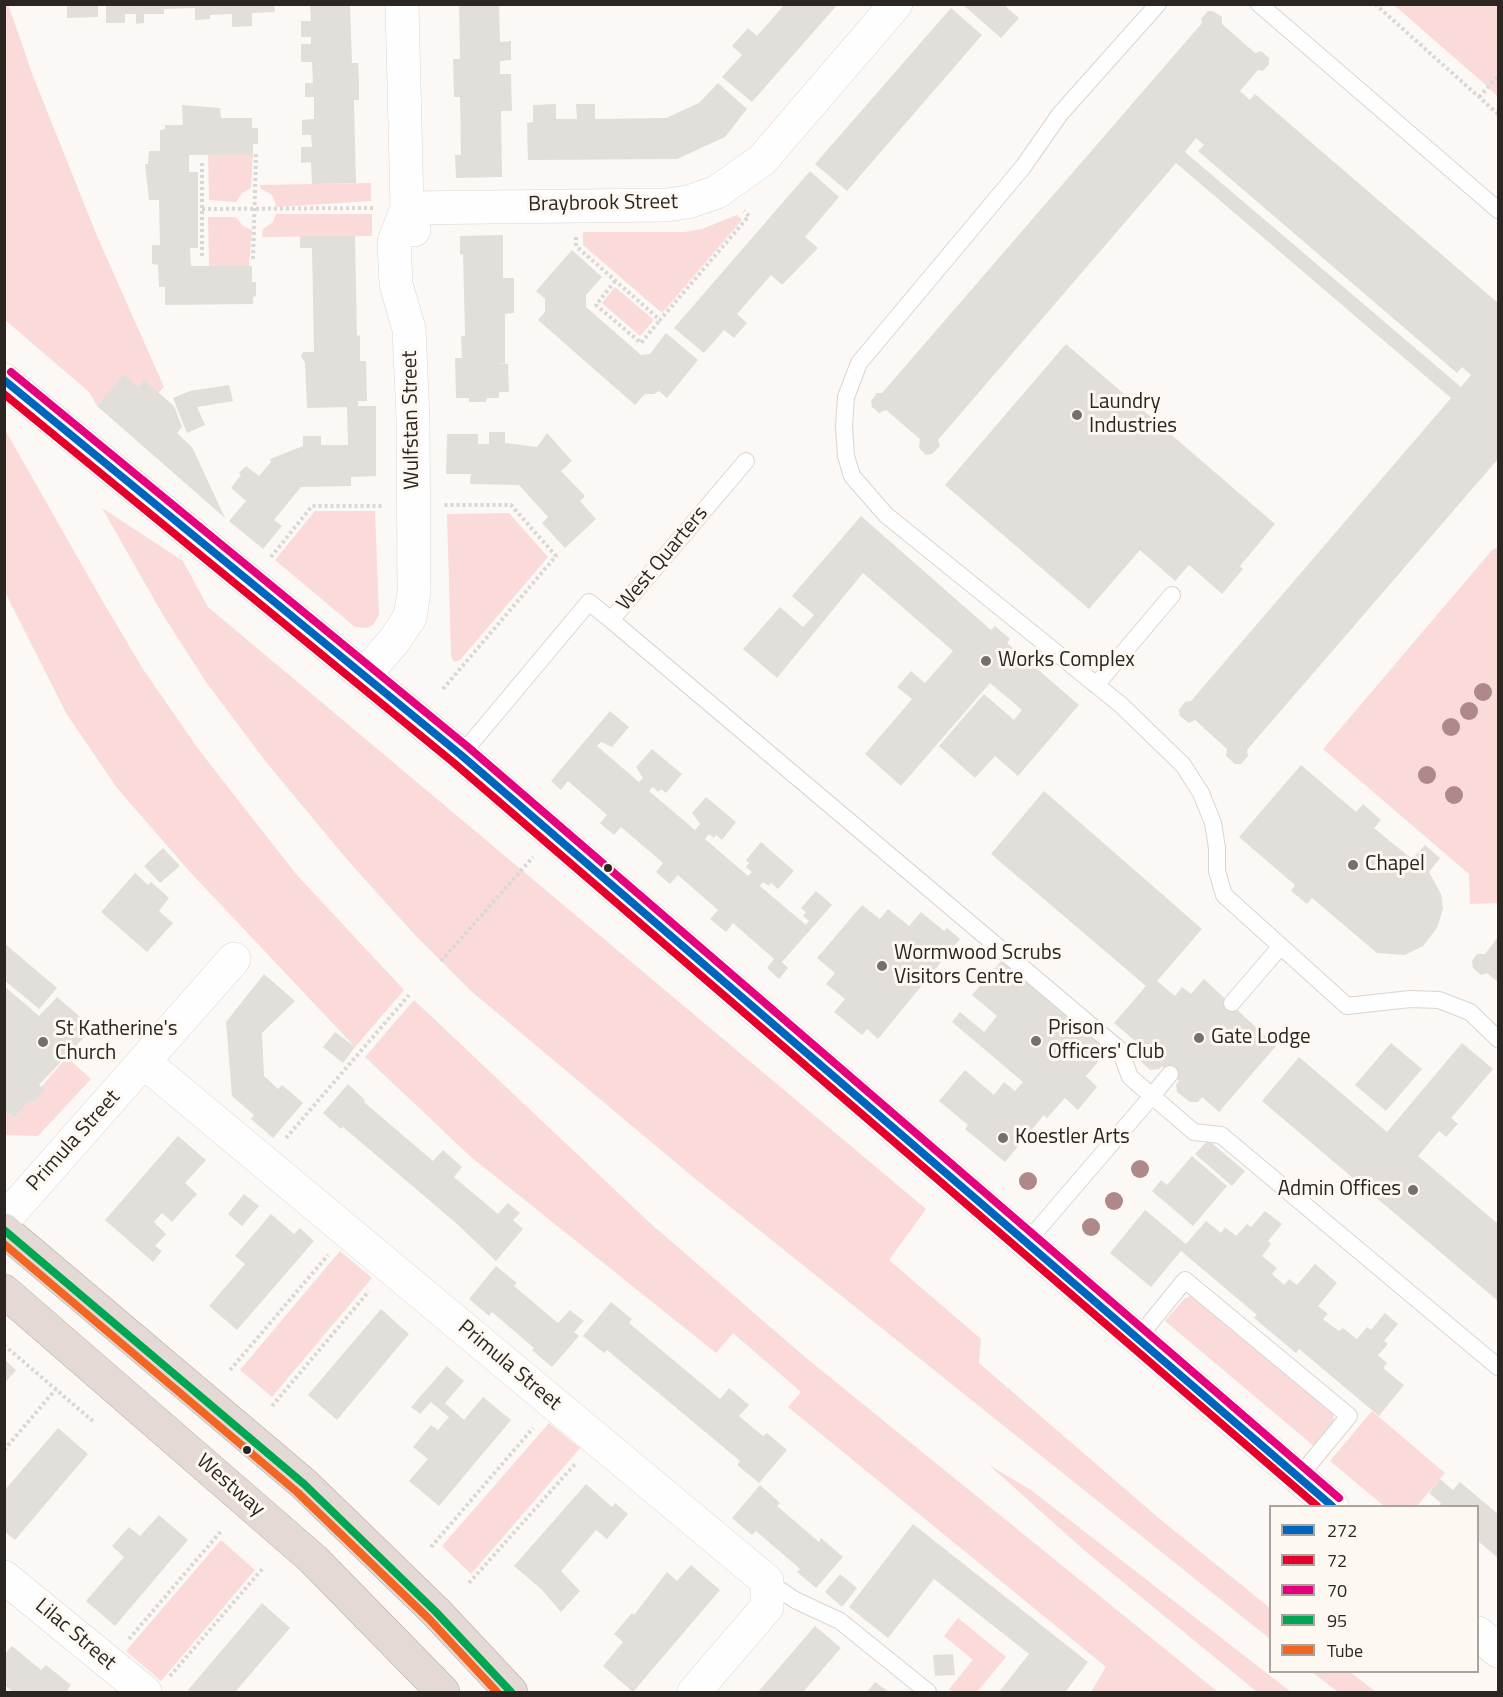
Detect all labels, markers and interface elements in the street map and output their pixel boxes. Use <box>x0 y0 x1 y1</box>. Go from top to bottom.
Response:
street label: Braybrook Street <box>528 190 678 218</box>
street label: Wulfstan Street <box>398 350 426 490</box>
place label: Laundry Industries <box>1089 390 1177 440</box>
marker: Laundry Industries <box>1070 408 1084 422</box>
street label: West Quarters <box>612 502 714 616</box>
place label: Works Complex <box>998 648 1135 674</box>
marker: Works Complex <box>979 654 993 668</box>
place label: Chapel <box>1365 852 1425 878</box>
marker: Chapel <box>1346 858 1360 872</box>
unlabelled marker <box>602 862 614 874</box>
place label: Wormwood Scrubs Visitors Centre <box>894 941 1062 991</box>
marker: Wormwood Scrubs Visitors Centre <box>875 959 889 973</box>
place label: Prison Officers' Club <box>1048 1016 1164 1066</box>
place label: St Katherine's Church <box>55 1017 177 1067</box>
place label: Gate Lodge <box>1211 1025 1311 1051</box>
marker: Gate Lodge <box>1192 1031 1206 1045</box>
marker: Prison Officers' Club <box>1029 1034 1043 1048</box>
marker: St Katherine's Church <box>36 1035 50 1049</box>
street label: Primula Street <box>22 1085 126 1197</box>
place label: Koestler Arts <box>1015 1125 1130 1151</box>
marker: Koestler Arts <box>996 1131 1010 1145</box>
place label: Admin Offices <box>1278 1177 1401 1203</box>
marker: Admin Offices <box>1406 1183 1420 1197</box>
street label: Primula Street <box>452 1315 566 1417</box>
unlabelled marker <box>241 1444 253 1456</box>
street label: Westway <box>191 1449 269 1523</box>
legend <box>1269 1505 1479 1673</box>
text: 272 <box>1327 1517 1357 1544</box>
text: 72 <box>1327 1547 1347 1574</box>
text: 70 <box>1327 1577 1347 1604</box>
street label: Lilac Street <box>29 1594 121 1676</box>
text: 95 <box>1327 1607 1347 1634</box>
text: Tube <box>1327 1637 1363 1664</box>

